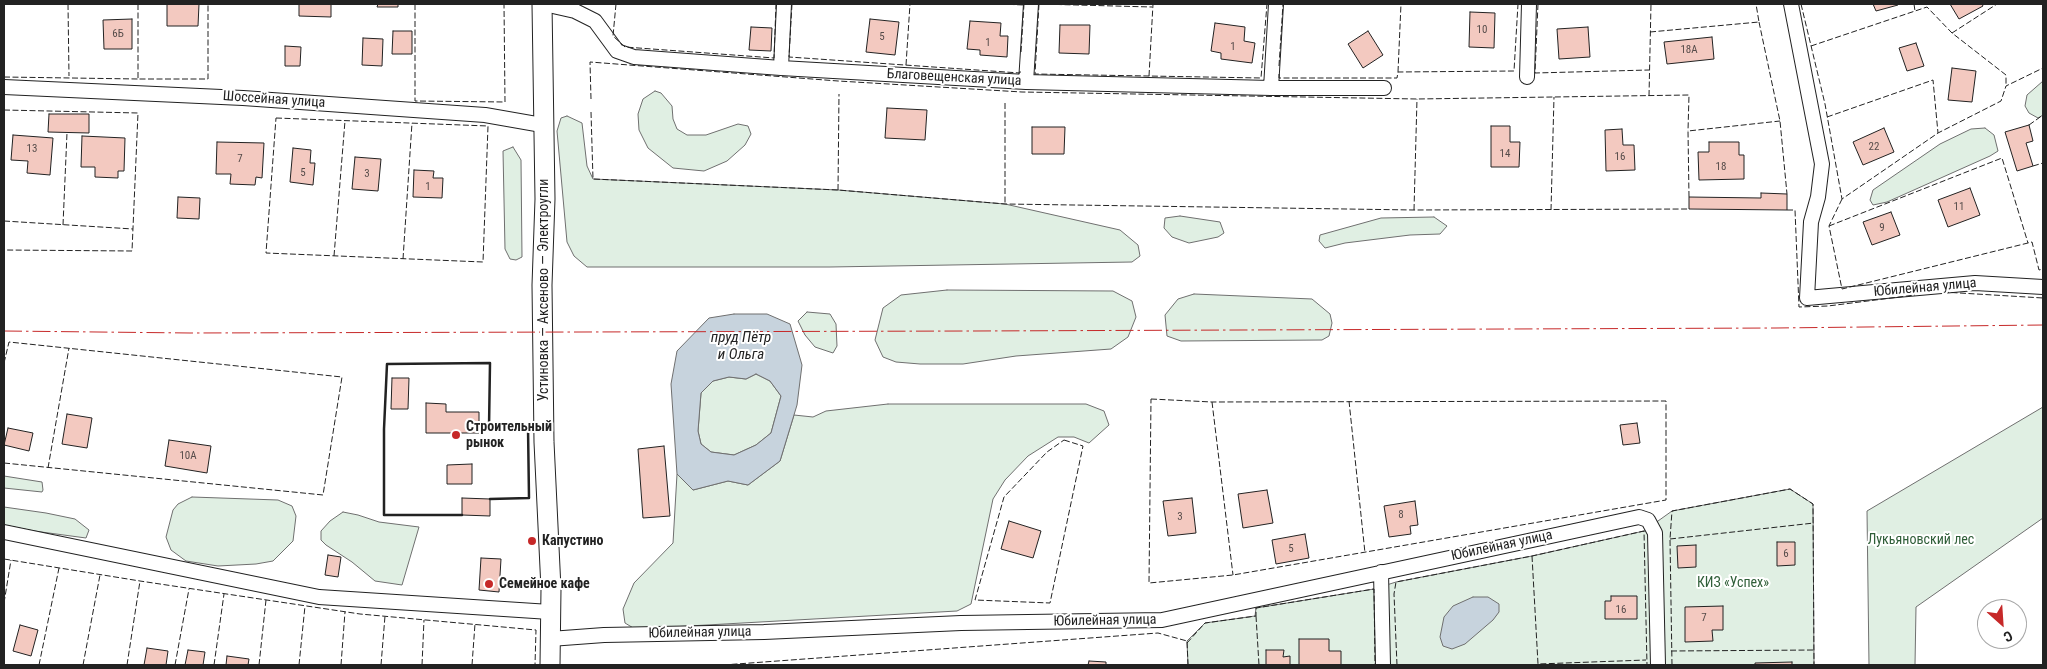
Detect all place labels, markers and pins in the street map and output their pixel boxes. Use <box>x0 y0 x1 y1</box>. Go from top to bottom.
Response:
place label: Строительный рынок <box>466 419 552 452</box>
marker: Строительный рынок <box>450 429 462 441</box>
place label: Капустино <box>542 533 603 549</box>
marker: Капустино <box>526 535 538 547</box>
place label: Семейное кафе <box>499 576 590 592</box>
marker: Семейное кафе <box>483 578 495 590</box>

